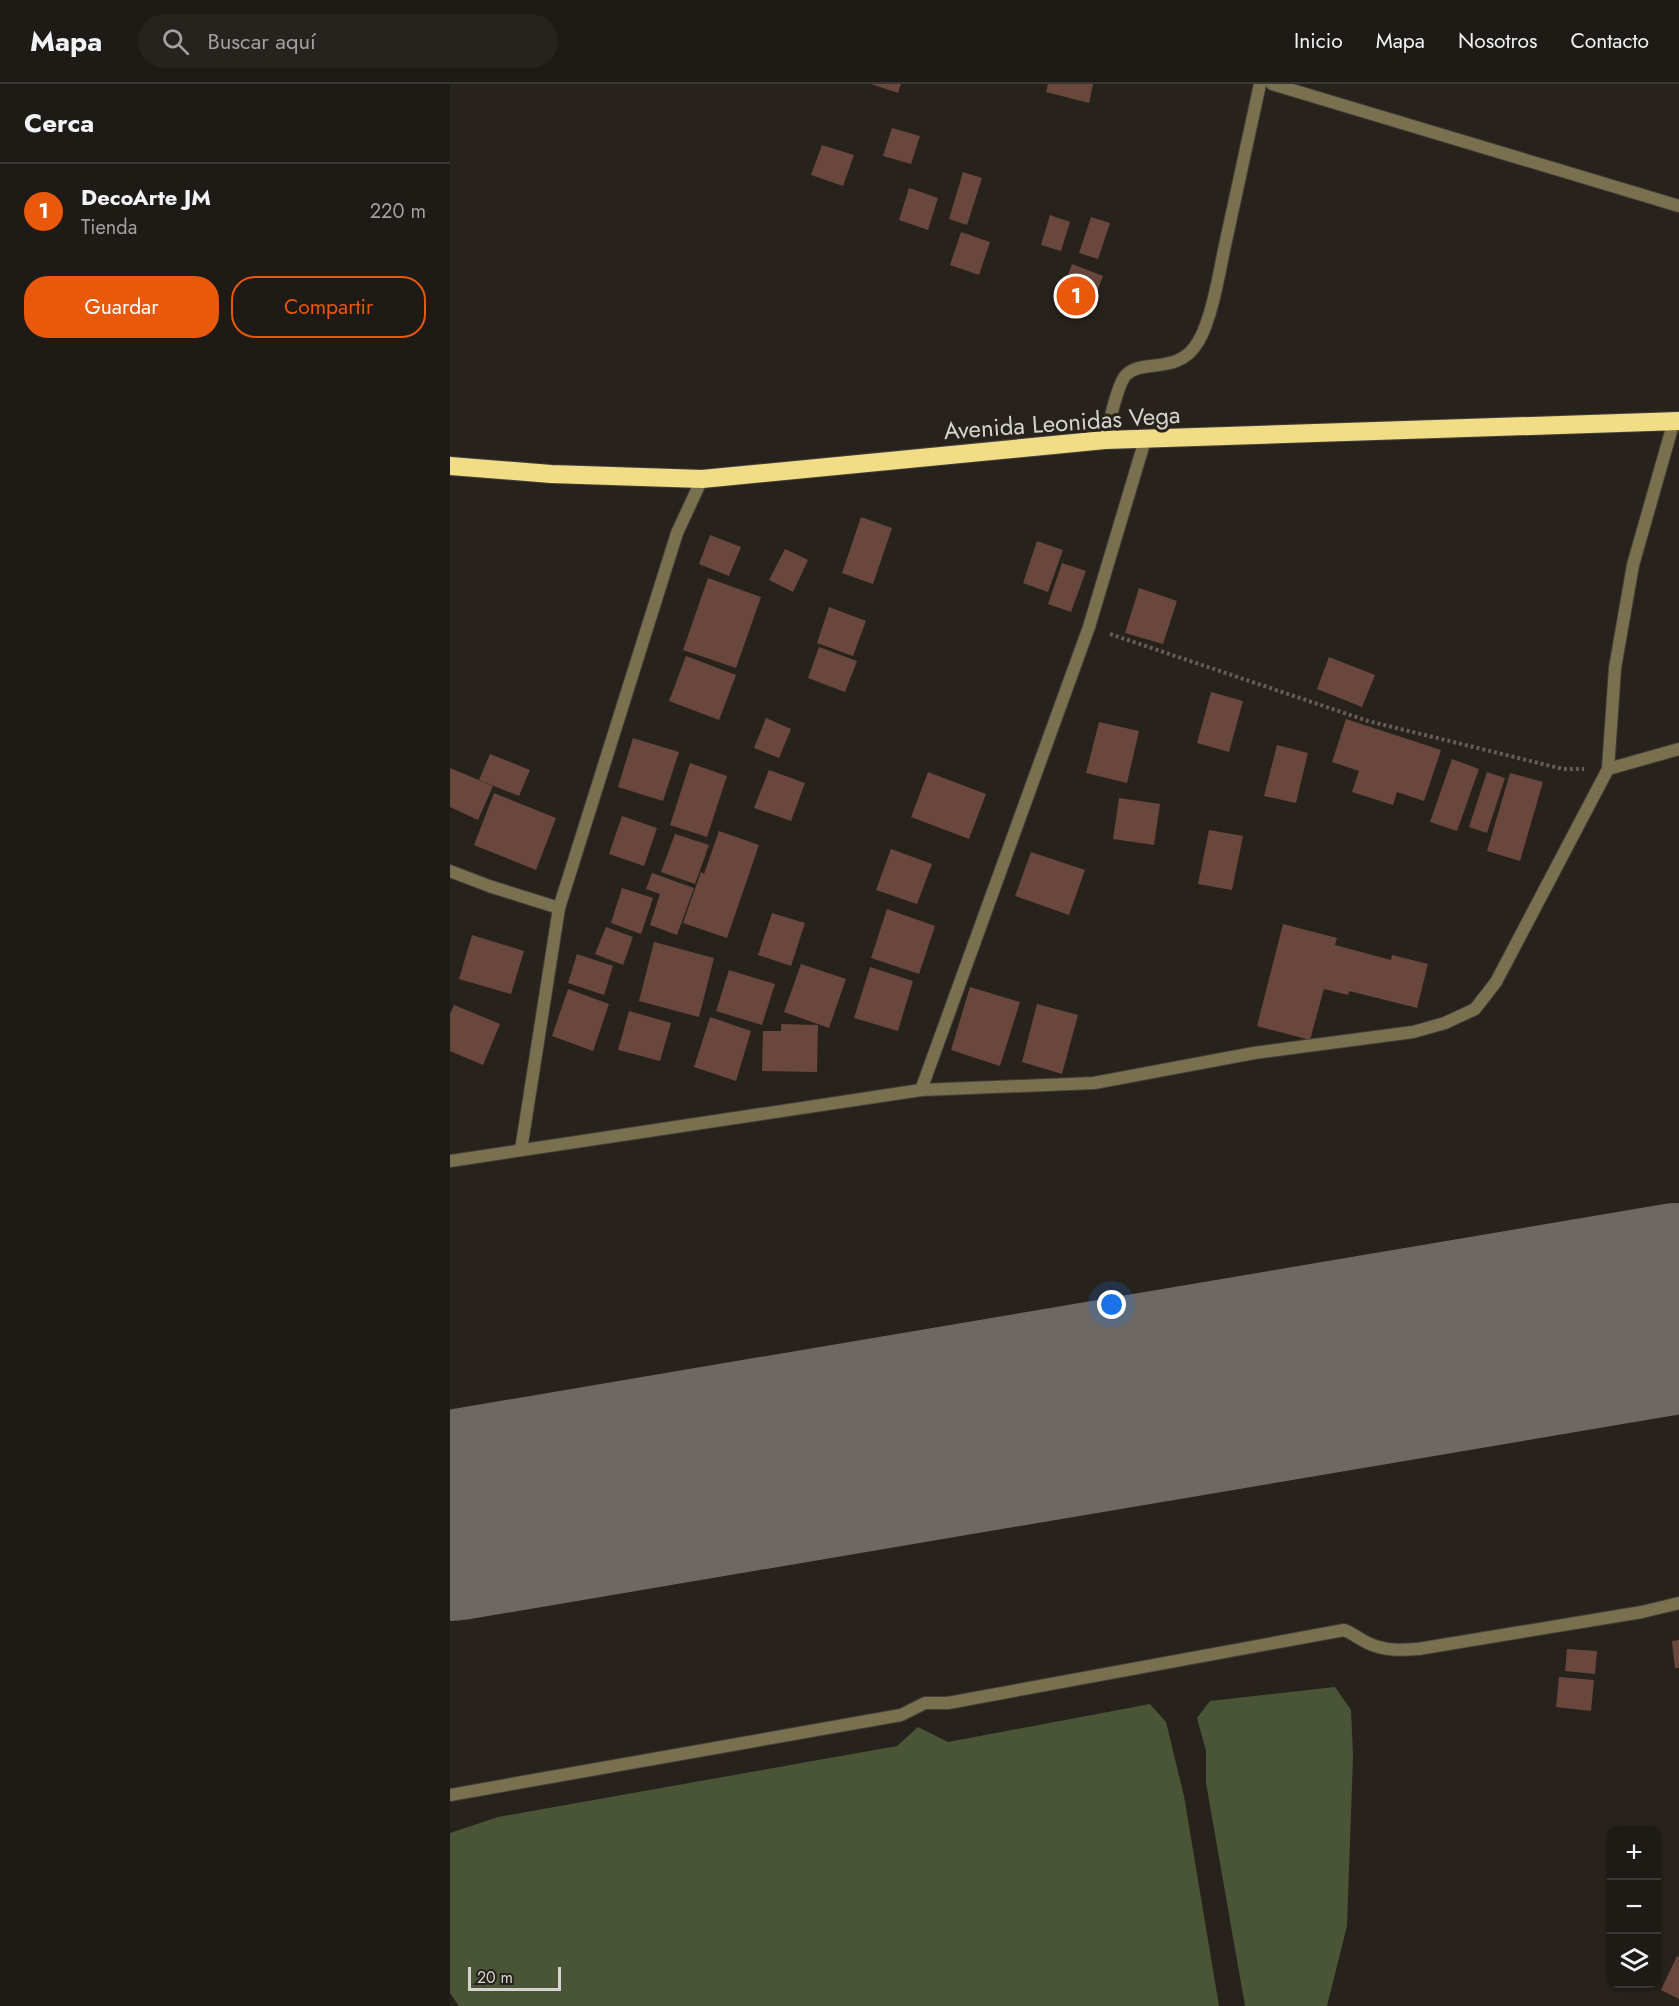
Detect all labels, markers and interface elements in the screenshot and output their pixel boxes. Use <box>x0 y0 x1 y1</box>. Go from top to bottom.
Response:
search box <box>138 14 558 68</box>
text: Mapa <box>30 21 102 62</box>
icon: search <box>159 25 192 58</box>
text: Buscar aquí <box>207 25 316 57</box>
text: Inicio <box>1294 26 1343 56</box>
text: Mapa <box>1376 26 1425 56</box>
text: Nosotros <box>1458 26 1537 56</box>
text: Contacto <box>1570 26 1649 56</box>
text: Cerca <box>24 104 94 142</box>
text: DecoArte JM <box>81 181 211 213</box>
text: 1 <box>38 197 49 226</box>
text: 220 m <box>370 197 426 226</box>
text: Tienda <box>81 213 137 242</box>
pin: 1 <box>1056 274 1096 318</box>
button: Guardar <box>24 276 219 338</box>
button: Compartir <box>231 276 426 338</box>
street label: Avenida Leonidas Vega <box>942 397 1181 448</box>
your location <box>1097 1290 1126 1319</box>
map controls <box>1607 1826 1661 1988</box>
button: + <box>1607 1826 1661 1880</box>
button: − <box>1607 1880 1661 1934</box>
button: layers <box>1607 1934 1661 1988</box>
scale bar <box>468 1964 561 1992</box>
text: 20 m <box>477 1966 513 1989</box>

